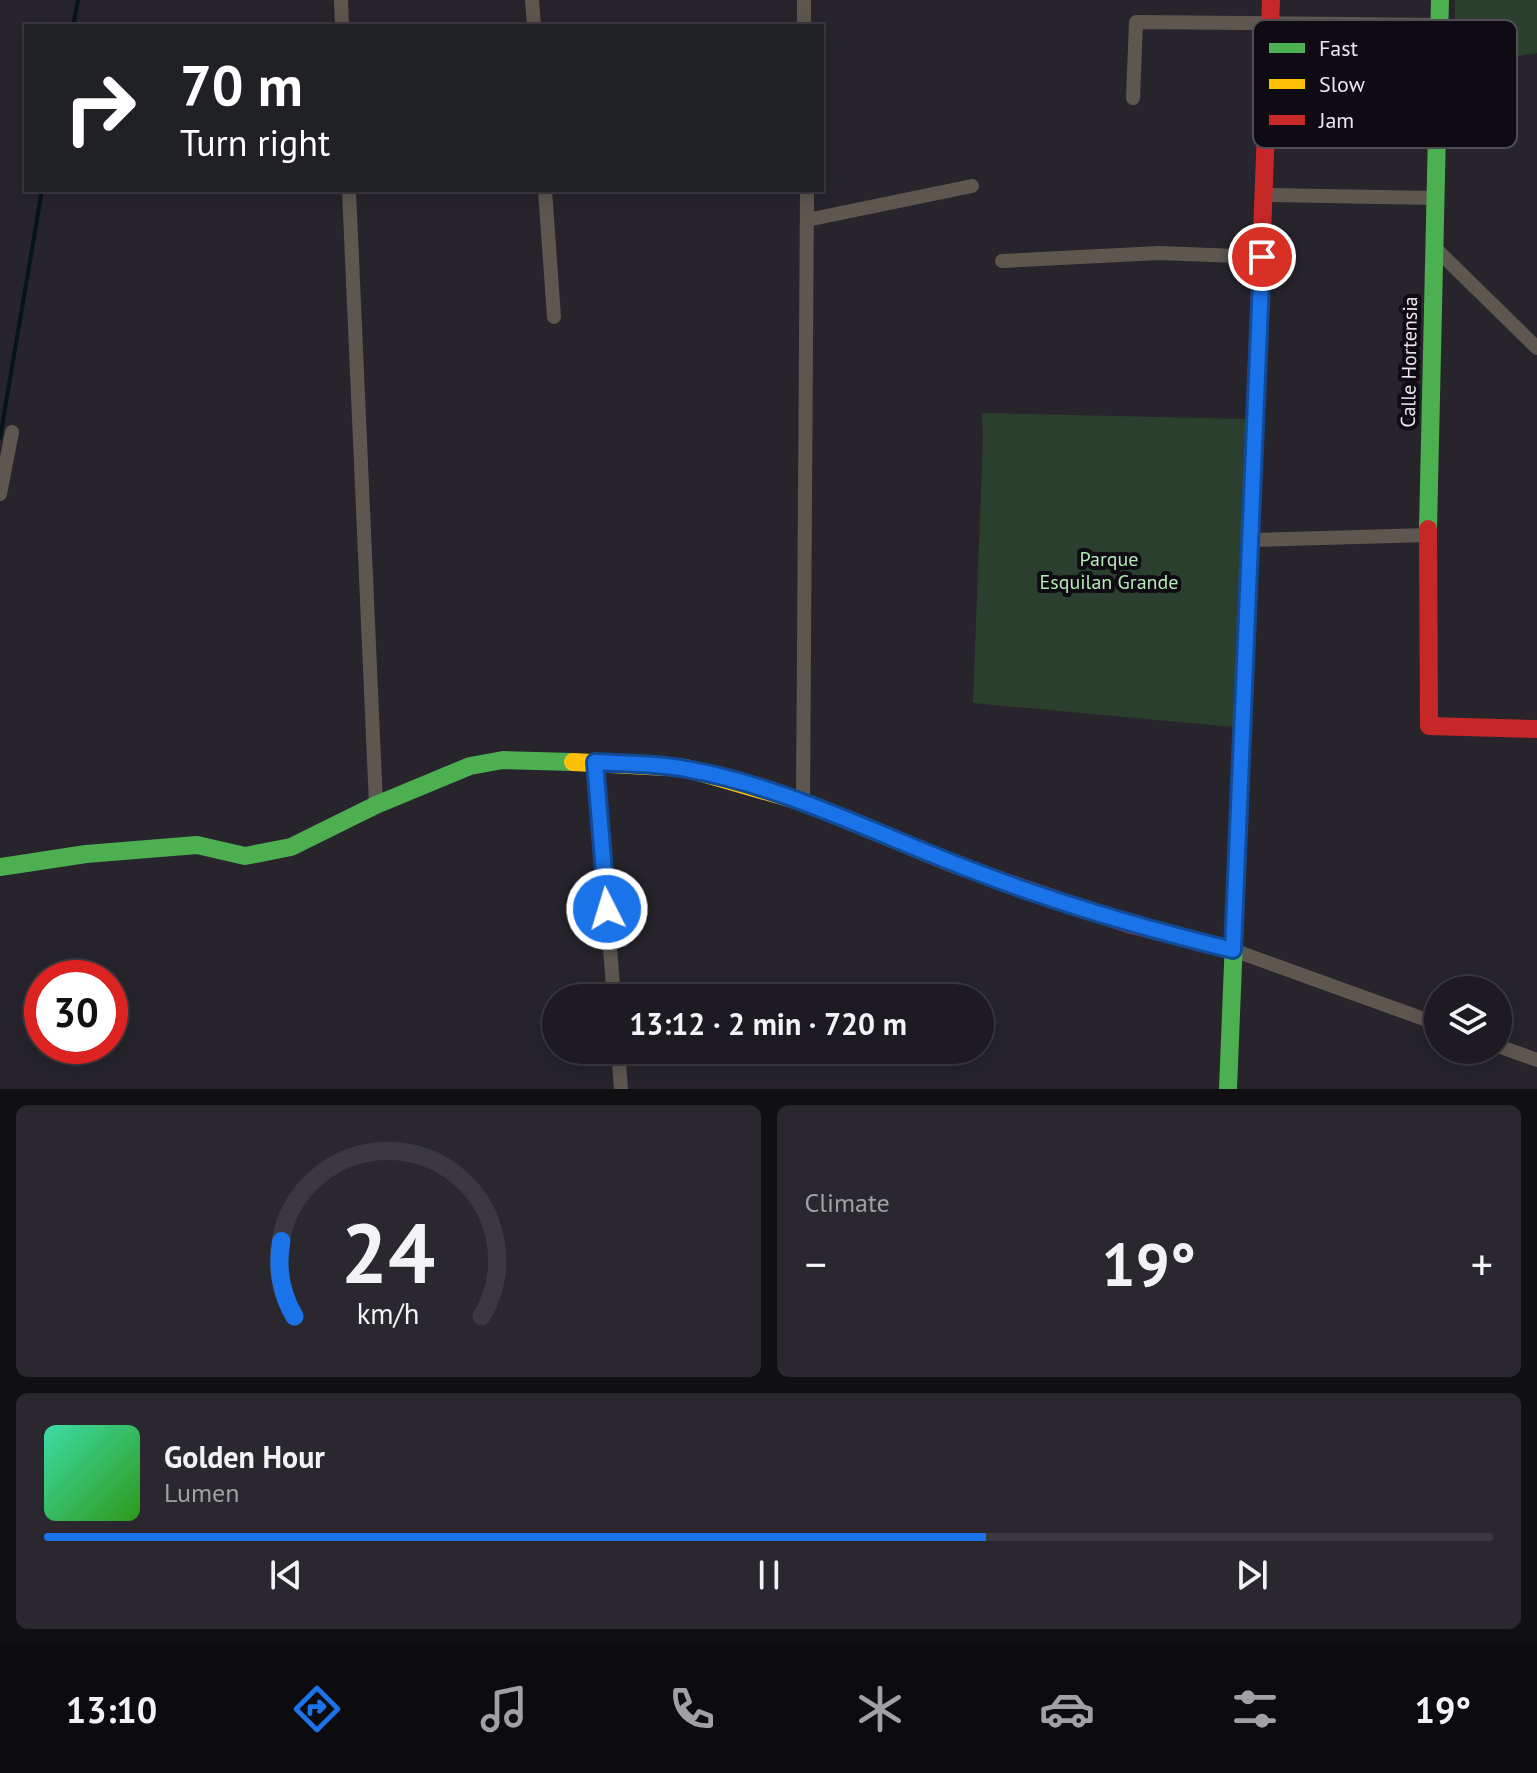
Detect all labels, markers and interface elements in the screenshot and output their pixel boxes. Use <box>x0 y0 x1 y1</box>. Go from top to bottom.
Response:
legend <box>1253 20 1517 148</box>
text: Fast <box>1319 34 1359 62</box>
text: 70 m <box>180 49 303 121</box>
icon: right <box>48 56 152 160</box>
text: Slow <box>1319 70 1365 98</box>
text: Jam <box>1318 106 1354 134</box>
text: Turn right <box>180 119 330 166</box>
pin <box>1228 223 1296 291</box>
icon: arrive <box>1240 235 1284 279</box>
street label: Calle Hortensia <box>1395 296 1423 428</box>
park label: Parque Esquilan Grande <box>1040 546 1178 595</box>
position arrow <box>565 867 649 951</box>
speed limit sign: 30 <box>24 960 128 1064</box>
map controls <box>1424 976 1512 1064</box>
button: layers <box>1424 976 1512 1064</box>
text: 13:12 · 2 min · 720 m <box>629 1004 907 1043</box>
text: Climate <box>805 1186 890 1219</box>
text: 24 <box>341 1198 435 1306</box>
text: 19° <box>1102 1225 1196 1303</box>
text: − <box>805 1235 827 1292</box>
text: + <box>1471 1235 1493 1292</box>
text: km/h <box>357 1295 420 1332</box>
text: Golden Hour <box>164 1437 325 1476</box>
text: Lumen <box>164 1476 239 1509</box>
icon: previous <box>264 1553 308 1597</box>
icon: pause <box>747 1553 791 1597</box>
icon: next <box>1230 1553 1274 1597</box>
icon: directions <box>289 1681 345 1737</box>
icon: music <box>476 1681 532 1737</box>
icon: phone <box>664 1681 720 1737</box>
icon: climate <box>852 1681 908 1737</box>
icon: car <box>1039 1681 1095 1737</box>
icon: filters <box>1227 1681 1283 1737</box>
text: 13:10 <box>66 1686 157 1733</box>
text: 19° <box>1415 1686 1471 1733</box>

